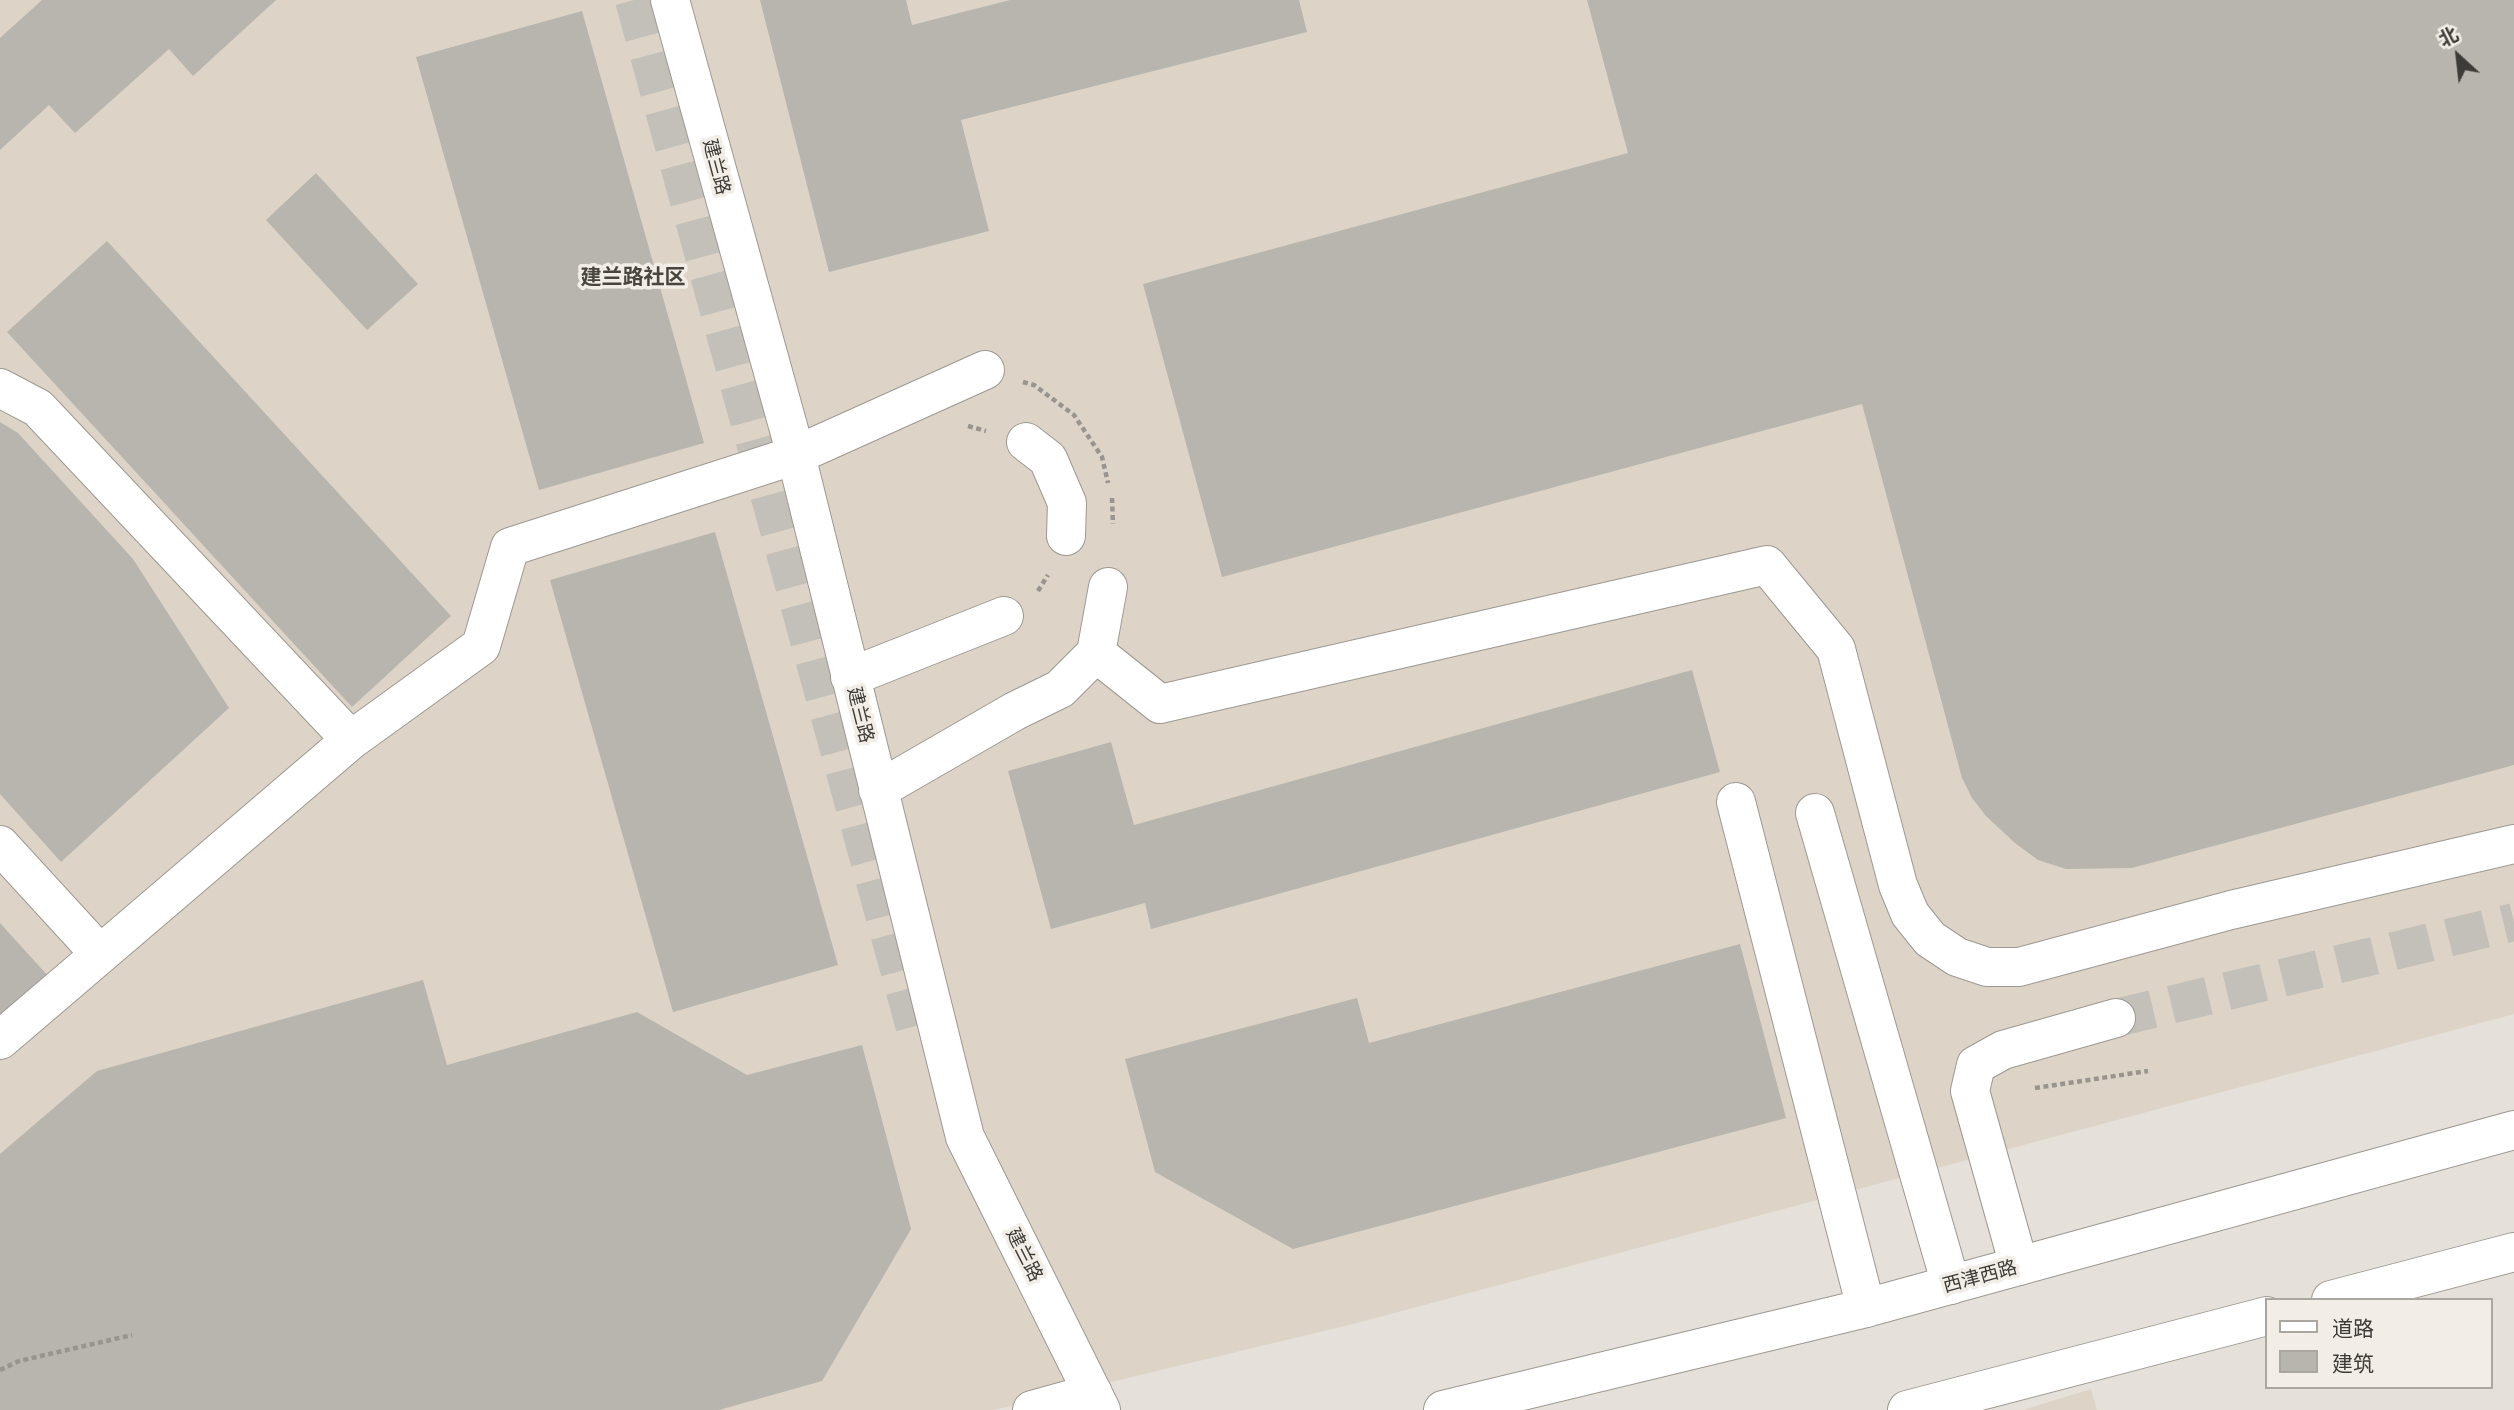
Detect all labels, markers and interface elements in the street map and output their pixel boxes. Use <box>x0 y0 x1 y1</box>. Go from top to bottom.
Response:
north arrow <box>2423 21 2493 91</box>
text: 北 <box>2435 22 2462 51</box>
street label: 建兰路 <box>698 137 734 197</box>
district label: 建兰路社区 <box>581 265 685 291</box>
street label: 建兰路 <box>842 685 878 745</box>
street label: 建兰路 <box>1001 1224 1047 1286</box>
street label: 西津西路 <box>1940 1256 2020 1298</box>
legend <box>2266 1298 2493 1389</box>
text: 道路 <box>2332 1316 2374 1341</box>
text: 建筑 <box>2332 1351 2374 1376</box>

